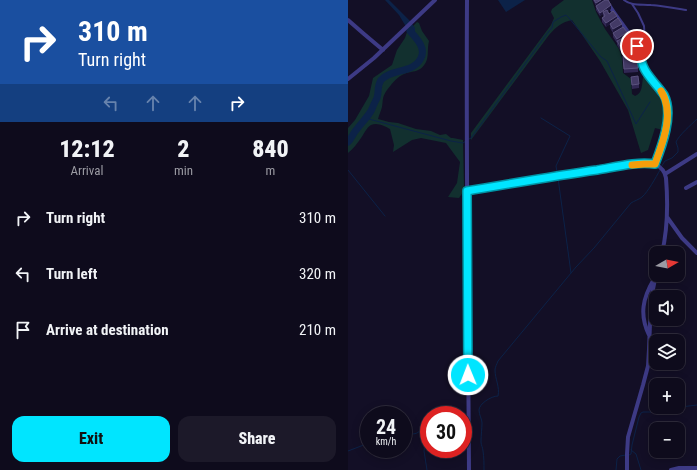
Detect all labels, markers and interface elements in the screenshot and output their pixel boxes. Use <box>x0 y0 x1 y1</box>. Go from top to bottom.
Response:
text: 310 m <box>78 15 148 48</box>
icon: right <box>12 16 64 68</box>
pin <box>620 29 654 63</box>
icon: arrive <box>626 35 648 57</box>
text: Turn right <box>78 49 146 70</box>
icon: left <box>100 92 122 114</box>
icon: ahead <box>142 92 164 114</box>
icon: ahead <box>184 92 206 114</box>
icon: right <box>226 92 248 114</box>
text: 12:12 <box>59 135 115 163</box>
text: 2 <box>177 135 190 163</box>
text: 840 <box>252 135 289 163</box>
text: Arrival <box>70 163 104 178</box>
text: min <box>174 163 193 178</box>
text: m <box>266 163 275 178</box>
icon: right <box>12 207 34 229</box>
text: Turn right <box>46 209 105 227</box>
text: 310 m <box>299 209 336 227</box>
north arrow <box>649 246 685 282</box>
map controls <box>649 246 685 458</box>
icon: left <box>12 263 34 285</box>
text: Turn left <box>46 265 97 283</box>
text: 320 m <box>299 265 336 283</box>
button: sound <box>649 290 685 326</box>
icon: arrive <box>12 319 34 341</box>
text: Arrive at destination <box>46 321 169 339</box>
text: 210 m <box>299 321 336 339</box>
button: layers <box>649 334 685 370</box>
position arrow <box>447 354 489 396</box>
button: + <box>649 378 685 414</box>
speed limit sign: 30 <box>420 406 472 458</box>
text: 24 <box>376 415 396 439</box>
button: Exit <box>12 416 170 462</box>
button: Share <box>178 416 336 462</box>
button: − <box>649 422 685 458</box>
text: km/h <box>376 436 396 447</box>

